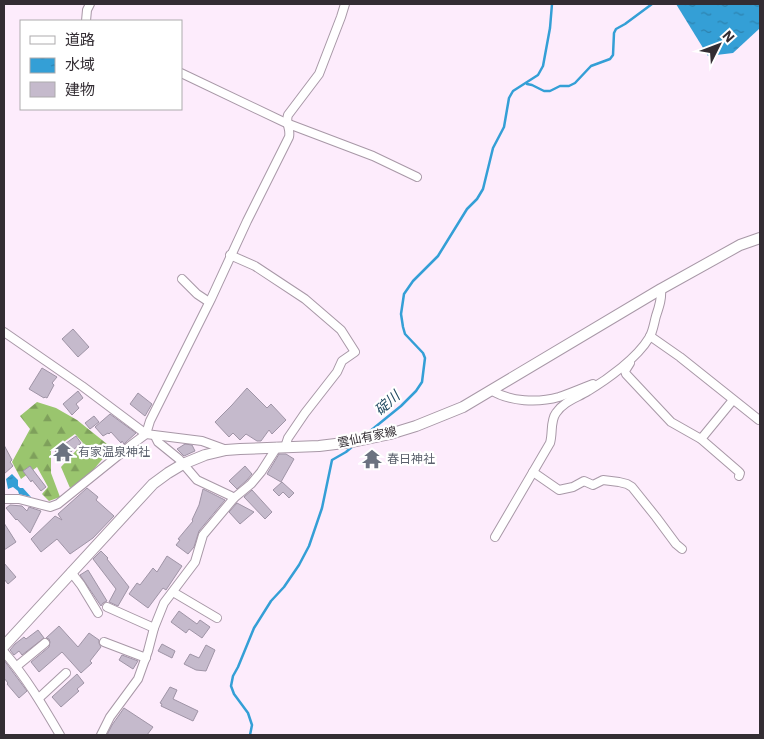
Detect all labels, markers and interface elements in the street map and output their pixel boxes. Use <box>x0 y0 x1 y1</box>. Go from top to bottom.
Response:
legend <box>20 20 182 110</box>
north arrow <box>694 20 744 70</box>
text: N <box>719 27 739 46</box>
text: 道路 <box>65 30 95 49</box>
text: 水域 <box>65 55 95 74</box>
text: 建物 <box>65 80 95 99</box>
water label: 碇川 <box>371 386 405 419</box>
street label: 雲仙有家線 <box>336 423 398 450</box>
temple icon: 有家温泉神社 <box>52 441 74 463</box>
place label: 有家温泉神社 <box>78 444 150 459</box>
temple icon: 春日神社 <box>361 448 383 470</box>
place label: 春日神社 <box>387 451 435 466</box>

